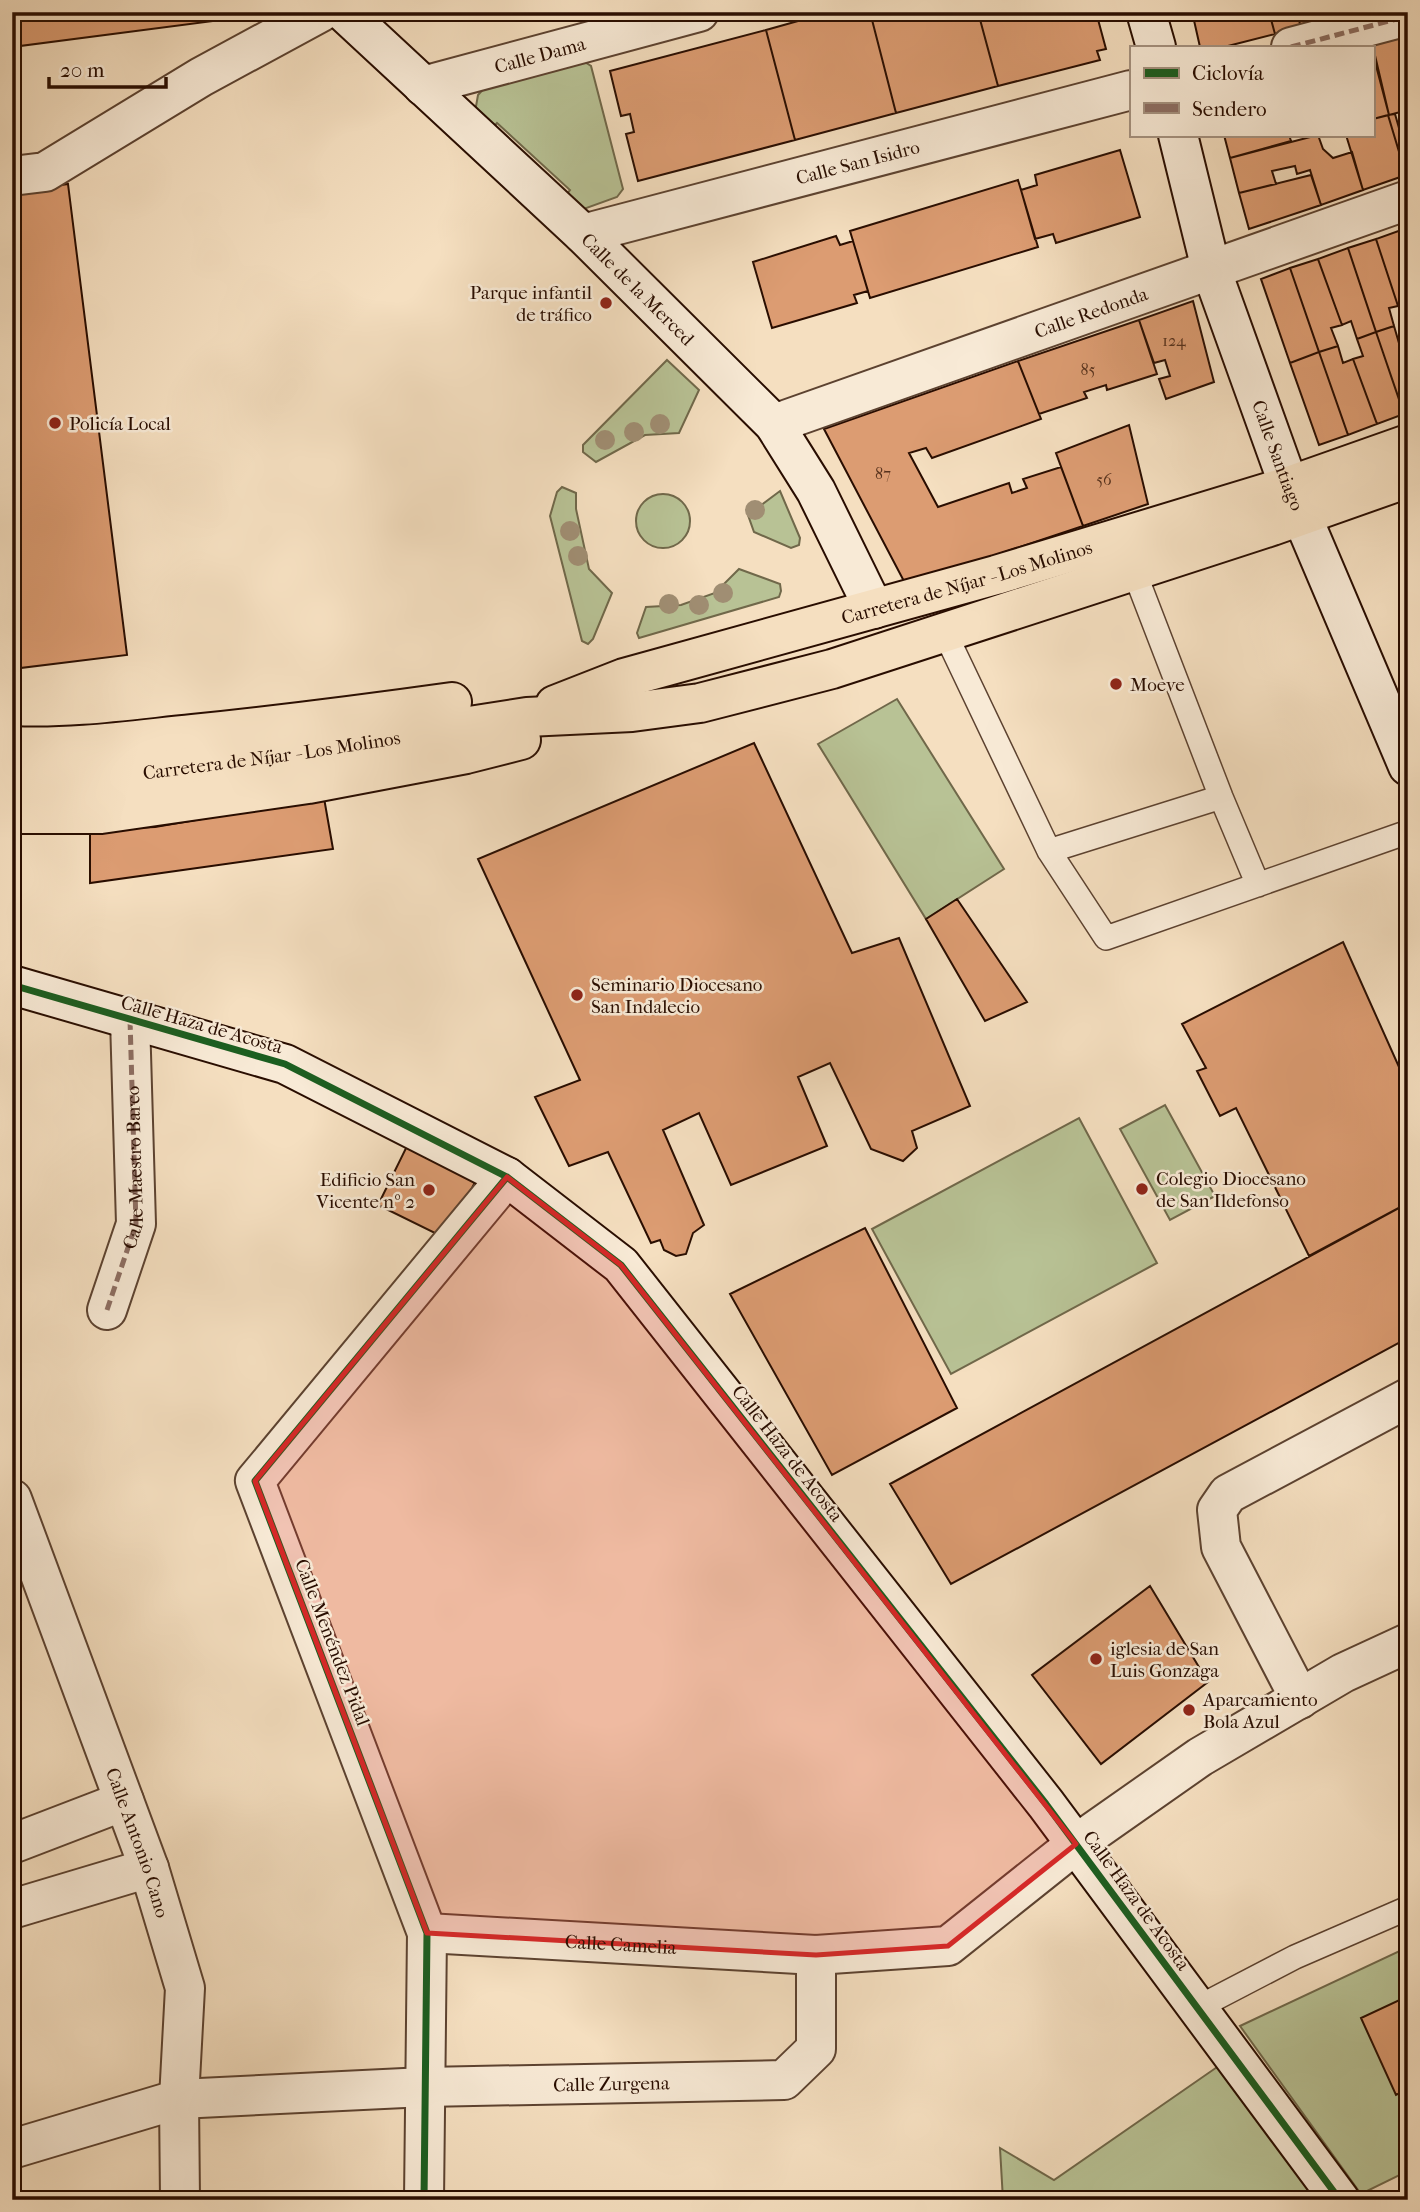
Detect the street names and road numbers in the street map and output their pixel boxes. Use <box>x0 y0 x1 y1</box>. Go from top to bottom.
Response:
street label: Calle Dama <box>492 33 588 78</box>
street label: Calle San Isidro <box>794 136 923 190</box>
street label: Calle de la Merced <box>576 229 699 351</box>
street label: Calle Redonda <box>1032 283 1151 343</box>
street label: Calle Santiago <box>1247 397 1308 514</box>
street label: Carretera de Níjar - Los Molinos <box>839 536 1095 629</box>
street label: Carretera de Níjar - Los Molinos <box>141 727 402 784</box>
street label: Calle Haza de Acosta <box>118 991 285 1059</box>
street label: Calle Maestro Barco <box>118 1085 148 1252</box>
street label: Calle Haza de Acosta <box>727 1381 847 1526</box>
street label: Calle Menéndez Pidal <box>290 1556 374 1729</box>
street label: Calle Antonio Cano <box>101 1765 173 1921</box>
street label: Calle Haza de Acosta <box>1078 1826 1194 1975</box>
street label: Calle Camelia <box>564 1931 677 1959</box>
street label: Calle Zurgena <box>553 2072 670 2096</box>

